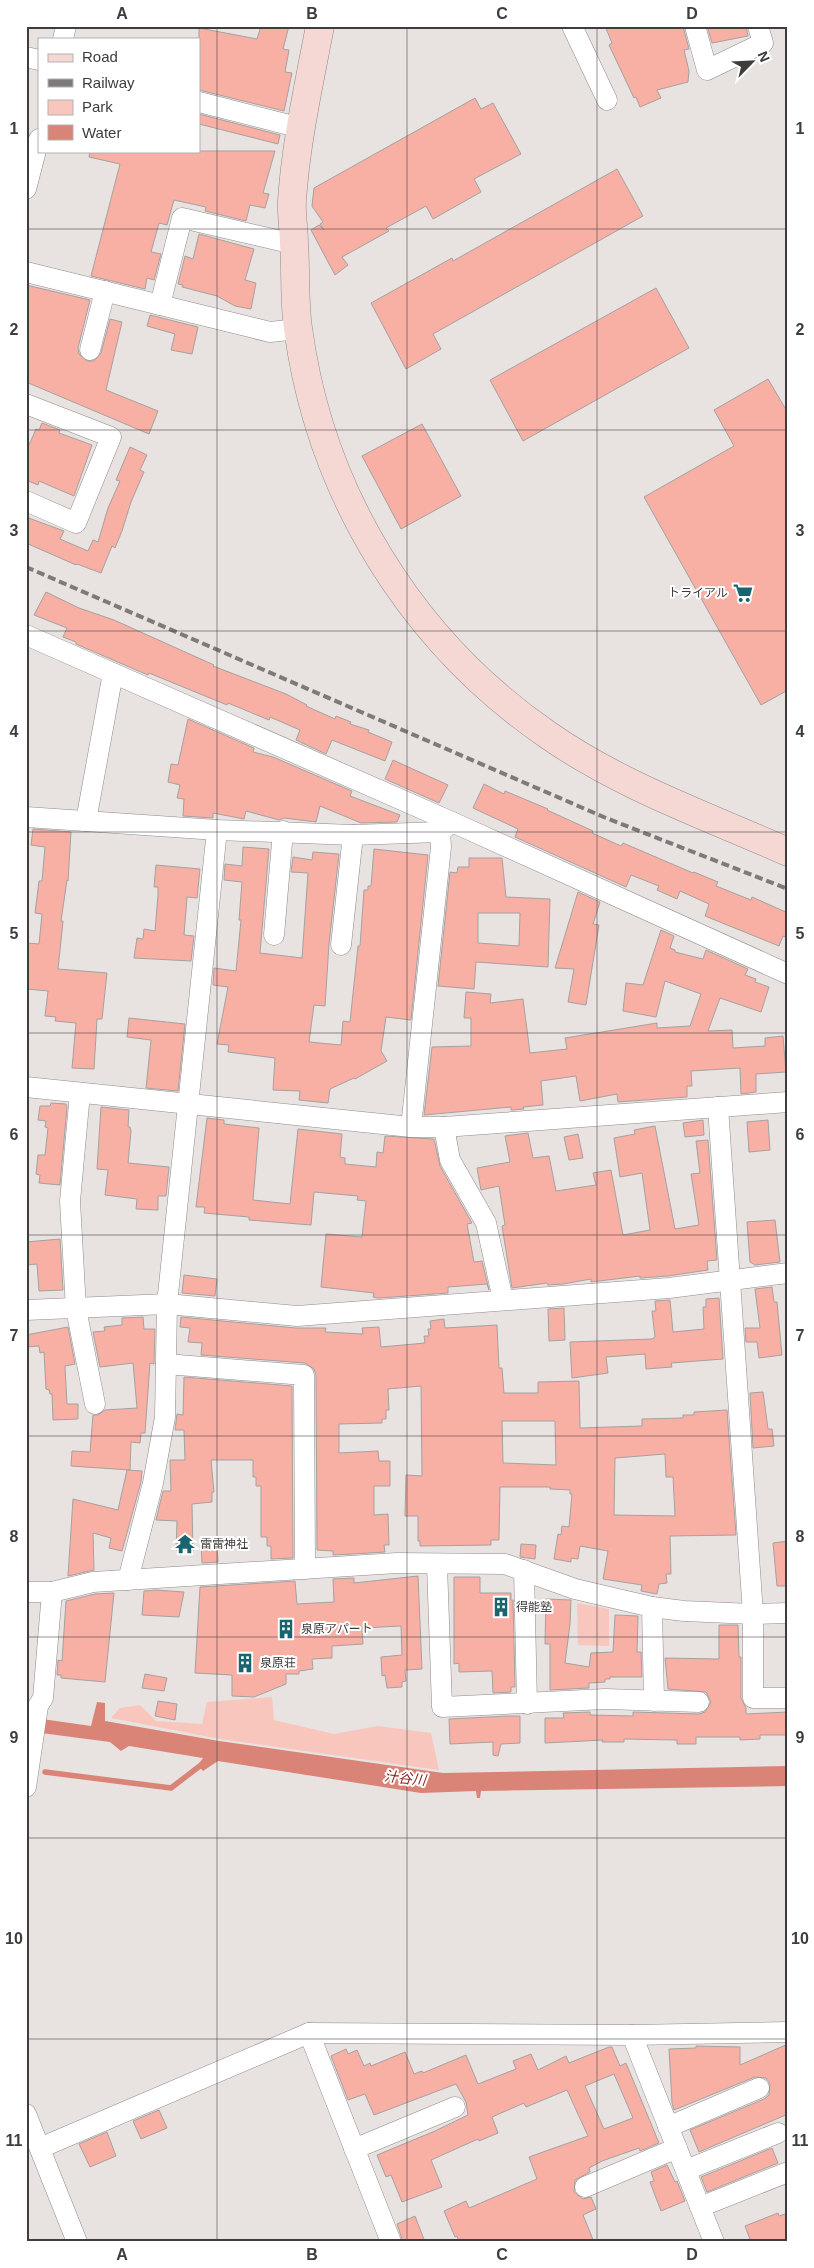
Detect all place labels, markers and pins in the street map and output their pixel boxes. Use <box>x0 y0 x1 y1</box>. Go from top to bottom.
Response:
supermarket icon: トライアル <box>732 582 754 604</box>
place label: トライアル <box>668 586 728 600</box>
temple icon: 雷雷神社 <box>174 1533 196 1555</box>
place label: 雷雷神社 <box>200 1537 248 1551</box>
building icon: 得能塾 <box>490 1596 512 1618</box>
place label: 得能塾 <box>516 1600 552 1614</box>
building icon: 泉原アパート <box>275 1618 297 1640</box>
place label: 泉原アパート <box>301 1622 373 1636</box>
building icon: 泉原荘 <box>234 1652 256 1674</box>
place label: 泉原荘 <box>260 1656 296 1670</box>

